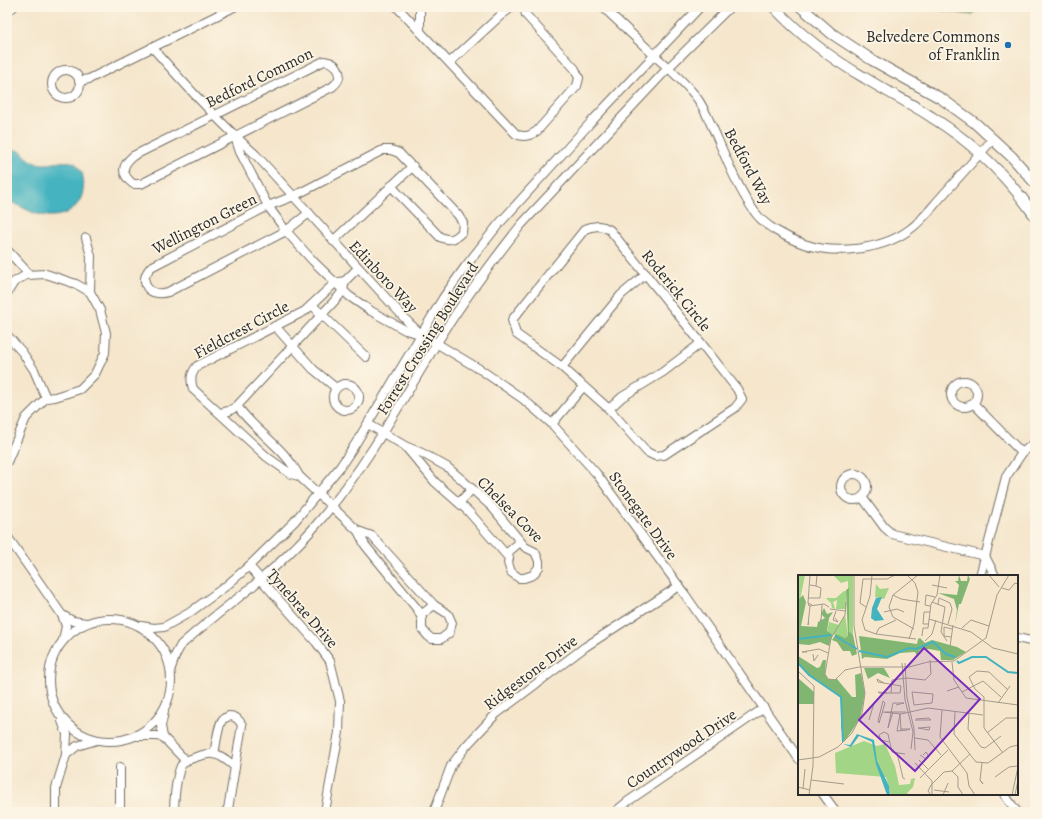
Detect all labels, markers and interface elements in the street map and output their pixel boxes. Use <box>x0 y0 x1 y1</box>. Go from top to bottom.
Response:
place label: Belvedere Commons of Franklin <box>866 26 1000 66</box>
marker: Belvedere Commons of Franklin <box>1003 40 1013 50</box>
street label: Bedford Common <box>202 42 317 113</box>
street label: Bedford Way <box>719 124 778 209</box>
street label: Wellington Green <box>148 188 261 260</box>
street label: Edinboro Way <box>344 236 423 318</box>
street label: Roderick Circle <box>636 245 716 336</box>
street label: Forrest Crossing Boulevard <box>372 258 484 419</box>
street label: Fieldcrest Circle <box>190 296 293 364</box>
street label: Stonegate Drive <box>604 467 683 564</box>
street label: Chelsea Cove <box>472 472 548 548</box>
street label: Tynebrae Drive <box>262 564 343 653</box>
inset map <box>798 575 1018 795</box>
street label: Ridgestone Drive <box>479 630 582 715</box>
street label: Countrywood Drive <box>622 704 741 794</box>

